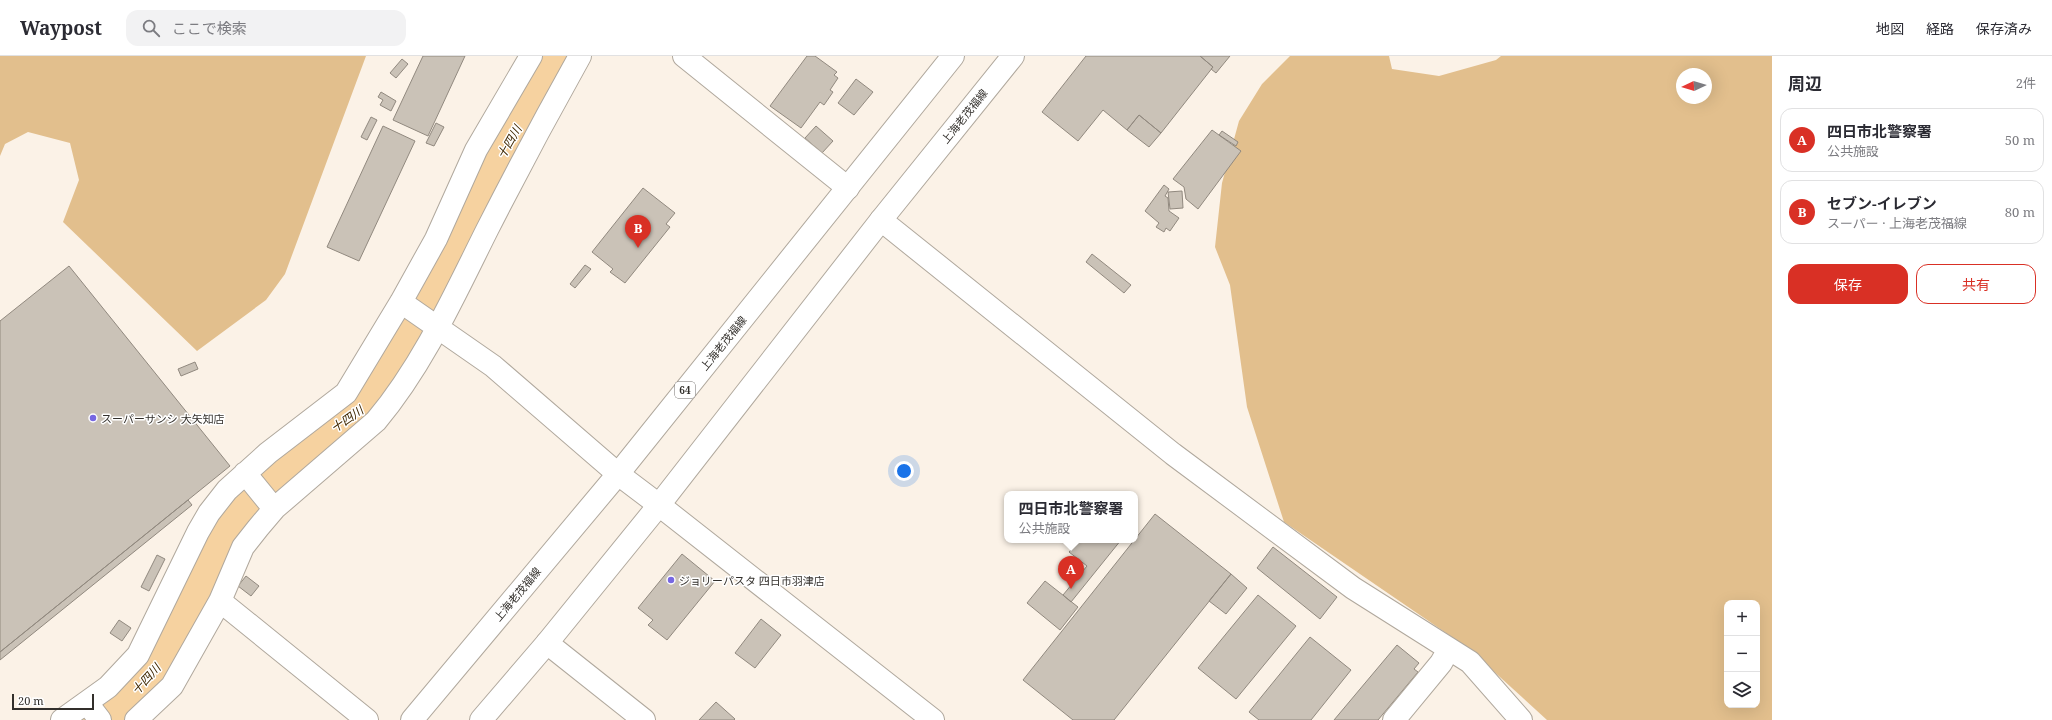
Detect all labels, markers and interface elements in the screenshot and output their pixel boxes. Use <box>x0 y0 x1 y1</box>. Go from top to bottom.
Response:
search box <box>126 10 406 46</box>
text: Waypost <box>20 15 102 41</box>
icon: search <box>140 17 162 39</box>
text: ここで検索 <box>172 18 247 38</box>
text: 地図 <box>1876 19 1904 38</box>
text: 経路 <box>1926 19 1954 38</box>
text: 保存済み <box>1976 19 2032 38</box>
north arrow <box>1676 68 1712 104</box>
text: 周辺 <box>1788 72 1822 95</box>
text: 2件 <box>2016 74 2036 92</box>
street label: 上海老茂福線 <box>937 86 991 146</box>
water label: 十四川 <box>493 120 526 162</box>
text: 四日市北警察署 <box>1827 121 1932 141</box>
text: A <box>1797 131 1807 149</box>
text: 50 m <box>2005 131 2035 149</box>
text: 公共施設 <box>1827 142 1879 160</box>
text: セブン-イレブン <box>1827 193 1937 213</box>
text: B <box>1798 203 1806 221</box>
text: 80 m <box>2005 203 2035 221</box>
text: スーパー · 上海老茂福線 <box>1827 214 1967 232</box>
pin: B <box>625 215 651 248</box>
button: 保存 <box>1788 264 1908 304</box>
button: 共有 <box>1916 264 2036 304</box>
street label: 上海老茂福線 <box>696 313 750 373</box>
road number: 64 <box>675 382 695 398</box>
water label: 十四川 <box>327 401 368 436</box>
place label: スーパーサンシ 大矢知店 <box>101 411 225 426</box>
marker: スーパーサンシ 大矢知店 <box>88 413 98 423</box>
your location <box>894 461 914 481</box>
popup <box>1004 491 1138 543</box>
text: 四日市北警察署 <box>1018 498 1124 518</box>
text: 公共施設 <box>1018 519 1071 537</box>
pin: A <box>1058 556 1084 589</box>
street label: 上海老茂福線 <box>490 564 544 624</box>
place label: ジョリーパスタ 四日市羽津店 <box>679 573 825 588</box>
marker: ジョリーパスタ 四日市羽津店 <box>666 575 676 585</box>
map controls <box>1724 600 1760 708</box>
button: + <box>1724 600 1760 636</box>
button: − <box>1724 636 1760 672</box>
water label: 十四川 <box>128 658 166 698</box>
button: layers <box>1724 672 1760 708</box>
scale bar <box>12 692 94 711</box>
text: 20 m <box>18 693 44 708</box>

